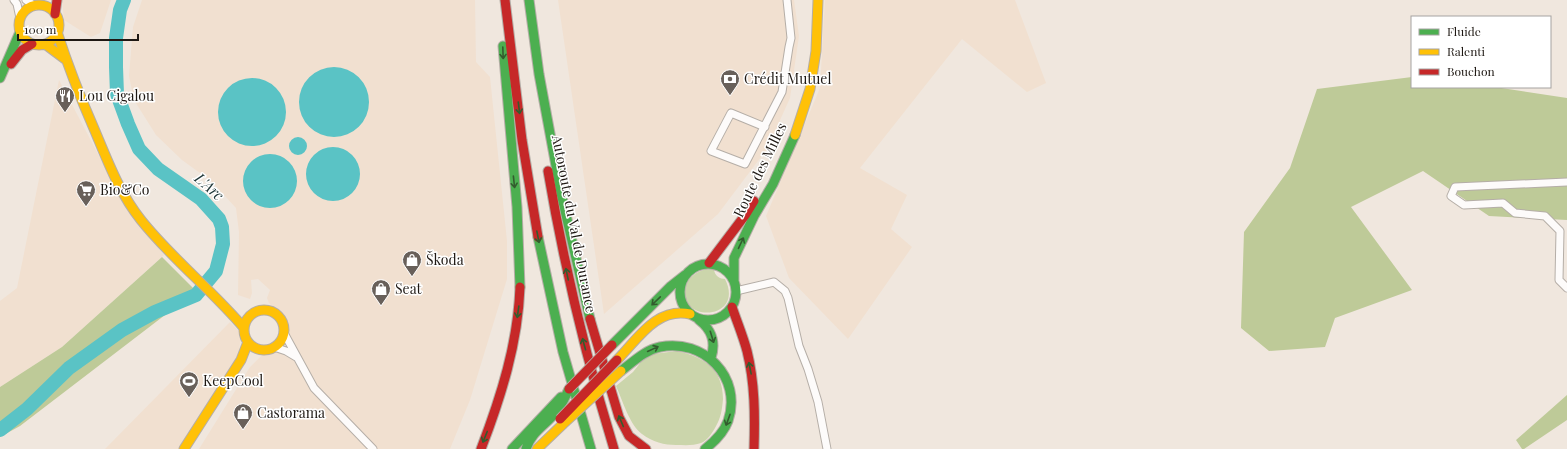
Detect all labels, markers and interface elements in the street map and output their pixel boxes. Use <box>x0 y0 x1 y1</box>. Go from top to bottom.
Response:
scale bar <box>18 16 138 42</box>
legend <box>1411 16 1551 88</box>
text: 100 m <box>24 21 57 37</box>
text: Fluide <box>1447 23 1481 39</box>
text: Ralenti <box>1447 43 1486 59</box>
one-way arrow <box>500 46 507 59</box>
text: Bouchon <box>1447 63 1495 79</box>
bank icon: Crédit Mutuel <box>719 68 741 96</box>
place label: Crédit Mutuel <box>744 69 831 88</box>
restaurant icon: Lou Cigalou <box>54 85 76 113</box>
place label: Lou Cigalou <box>79 86 154 105</box>
one-way arrow <box>515 101 523 114</box>
street label: Route des Milles <box>728 119 791 220</box>
street label: Autoroute du Val de Durance <box>548 132 601 314</box>
water label: L'Arc <box>190 167 229 205</box>
one-way arrow <box>511 175 518 188</box>
supermarket icon: Bio&Co <box>75 179 97 207</box>
place label: Bio&Co <box>100 180 150 199</box>
one-way arrow <box>535 230 543 243</box>
one-way arrow <box>738 237 745 249</box>
shop icon: Škoda <box>401 249 423 277</box>
place label: Škoda <box>426 250 464 269</box>
one-way arrow <box>562 268 570 281</box>
shop icon: Seat <box>370 278 392 306</box>
place label: Seat <box>395 279 423 298</box>
one-way arrow <box>651 296 661 306</box>
one-way arrow <box>514 305 522 318</box>
one-way arrow <box>709 330 716 343</box>
one-way arrow <box>580 338 587 351</box>
one-way arrow <box>647 345 659 353</box>
one-way arrow <box>746 362 754 375</box>
sports icon: KeepCool <box>178 370 200 398</box>
place label: KeepCool <box>203 371 263 390</box>
shop icon: Castorama <box>232 402 254 430</box>
place label: Castorama <box>257 403 325 422</box>
one-way arrow <box>724 413 731 426</box>
one-way arrow <box>617 415 624 427</box>
one-way arrow <box>481 431 489 443</box>

